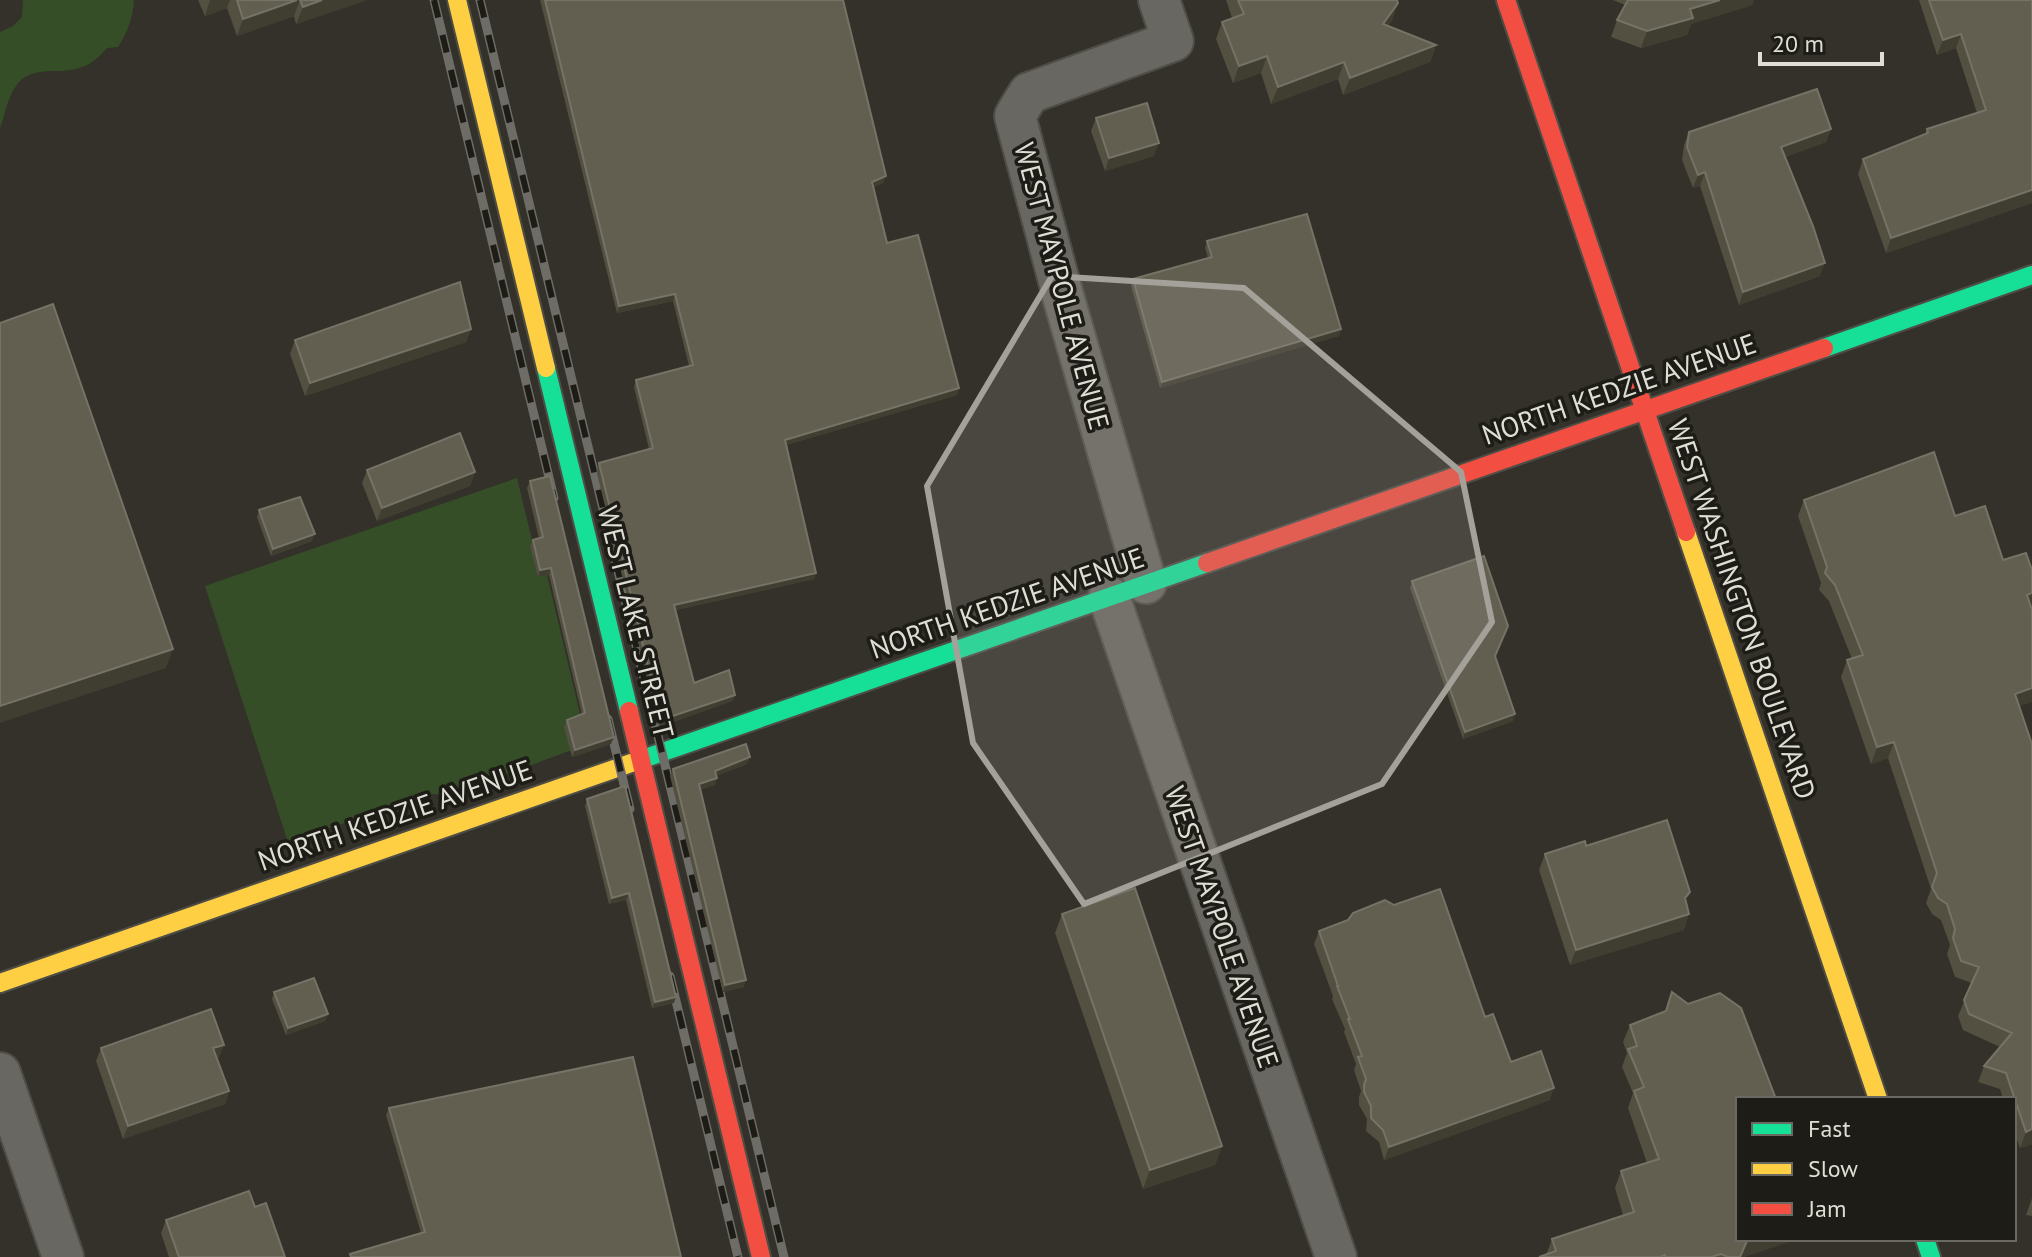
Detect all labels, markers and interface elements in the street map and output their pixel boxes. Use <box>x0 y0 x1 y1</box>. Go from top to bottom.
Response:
scale bar <box>1760 16 1882 66</box>
text: 20 m <box>1772 28 1824 59</box>
street label: WEST MAYPOLE AVENUE <box>1006 138 1119 433</box>
street label: NORTH KEDZIE AVENUE <box>1477 324 1761 453</box>
street label: WEST WASHINGTON BOULEVARD <box>1660 414 1825 804</box>
street label: WEST LAKE STREET <box>590 502 683 742</box>
street label: NORTH KEDZIE AVENUE <box>865 538 1149 667</box>
street label: NORTH KEDZIE AVENUE <box>253 750 537 879</box>
street label: WEST MAYPOLE AVENUE <box>1157 781 1288 1073</box>
legend <box>1736 1097 2016 1241</box>
text: Fast <box>1808 1113 1851 1144</box>
text: Slow <box>1808 1153 1858 1184</box>
text: Jam <box>1807 1193 1846 1224</box>

